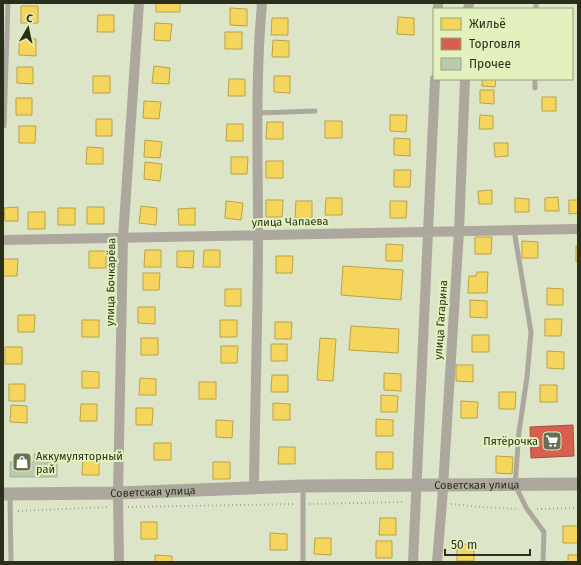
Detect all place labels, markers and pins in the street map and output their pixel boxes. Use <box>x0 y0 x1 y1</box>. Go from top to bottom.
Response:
supermarket icon: Пятёрочка <box>541 430 563 452</box>
place label: Пятёрочка <box>483 435 538 448</box>
place label: Аккумуляторный рай <box>36 450 123 476</box>
shop icon: Аккумуляторный рай <box>11 451 33 473</box>

